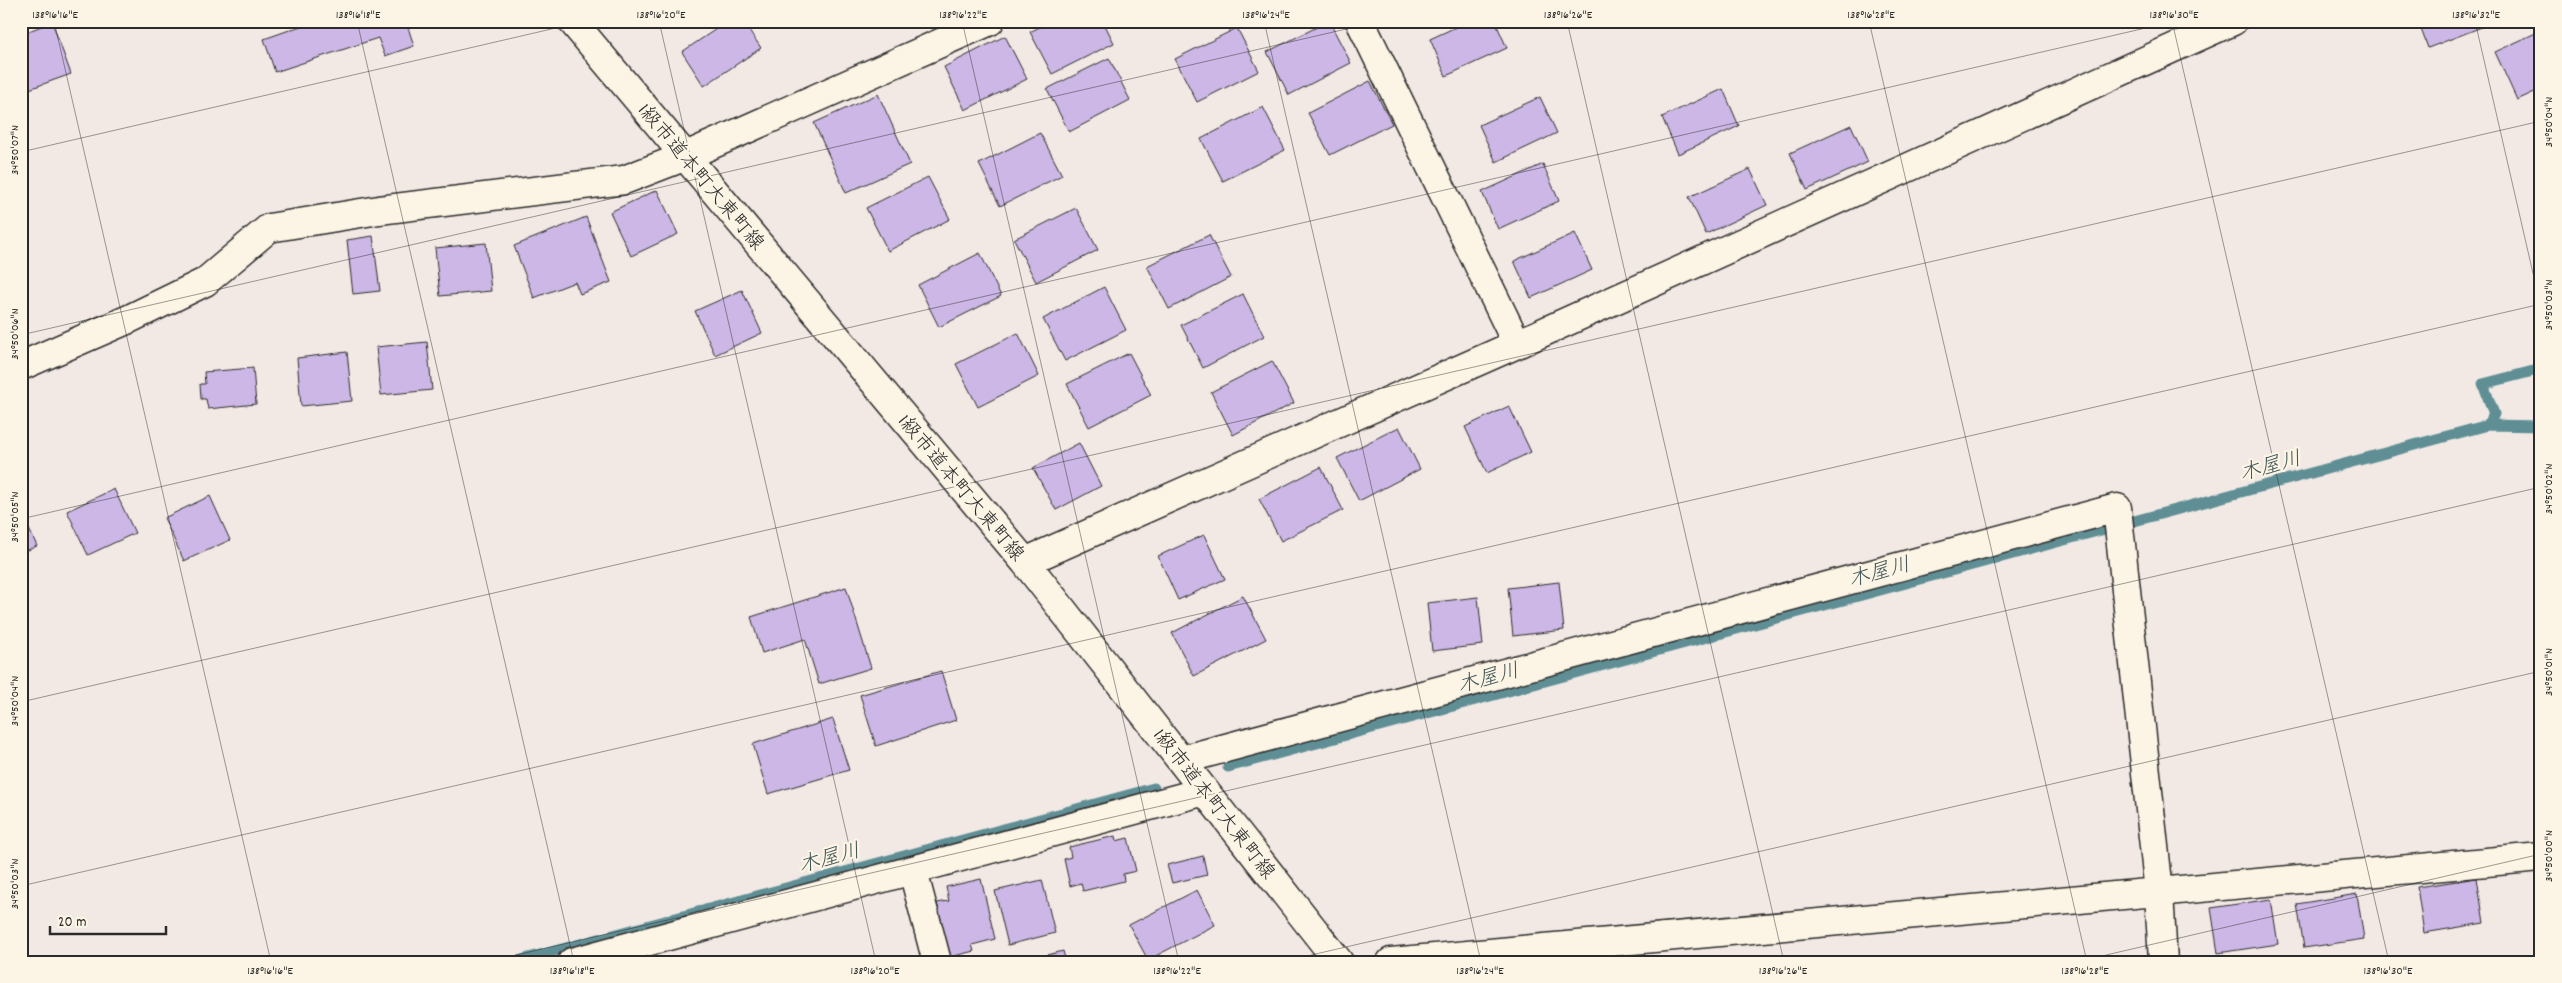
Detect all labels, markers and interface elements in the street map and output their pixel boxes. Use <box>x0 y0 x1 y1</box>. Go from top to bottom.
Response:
text: 138°16'16"E <box>32 7 78 24</box>
text: 138°16'18"E <box>336 7 381 24</box>
text: 138°16'20"E <box>637 7 686 24</box>
text: 138°16'22"E <box>939 7 987 24</box>
text: 138°16'24"E <box>1242 7 1290 24</box>
text: 138°16'26"E <box>1544 7 1593 24</box>
text: 138°16'28"E <box>1847 7 1895 24</box>
text: 138°16'30"E <box>2149 7 2199 24</box>
text: 138°16'32"E <box>2452 7 2500 24</box>
text: 34°50'04"N <box>2541 97 2558 147</box>
street label: 1級市道本町大東町線 <box>630 98 770 258</box>
text: 34°50'07"N <box>7 125 24 175</box>
text: 34°50'03"N <box>2541 280 2558 330</box>
text: 34°50'06"N <box>7 308 24 360</box>
street label: 1級市道本町大東町線 <box>890 409 1030 569</box>
water label: 木屋川 <box>2236 445 2305 491</box>
text: 34°50'02"N <box>2541 464 2558 514</box>
text: 34°50'05"N <box>7 491 24 542</box>
water label: 木屋川 <box>1845 551 1914 597</box>
text: 34°50'01"N <box>2541 648 2558 696</box>
water label: 木屋川 <box>1454 657 1523 703</box>
text: 34°50'04"N <box>7 676 24 726</box>
street label: 1級市道本町大東町線 <box>1145 724 1280 886</box>
text: 34°50'00"N <box>2541 830 2558 882</box>
water label: 木屋川 <box>795 837 864 883</box>
text: 34°50'03"N <box>7 859 24 909</box>
scale bar <box>50 903 166 935</box>
text: 20 m <box>58 912 86 934</box>
text: 138°16'16"E <box>247 963 293 980</box>
text: 138°16'18"E <box>550 963 595 980</box>
text: 138°16'20"E <box>851 963 900 980</box>
text: 138°16'22"E <box>1153 963 1201 980</box>
text: 138°16'24"E <box>1456 963 1504 980</box>
text: 138°16'26"E <box>1759 963 1808 980</box>
text: 138°16'28"E <box>2061 963 2109 980</box>
text: 138°16'30"E <box>2363 963 2413 980</box>

